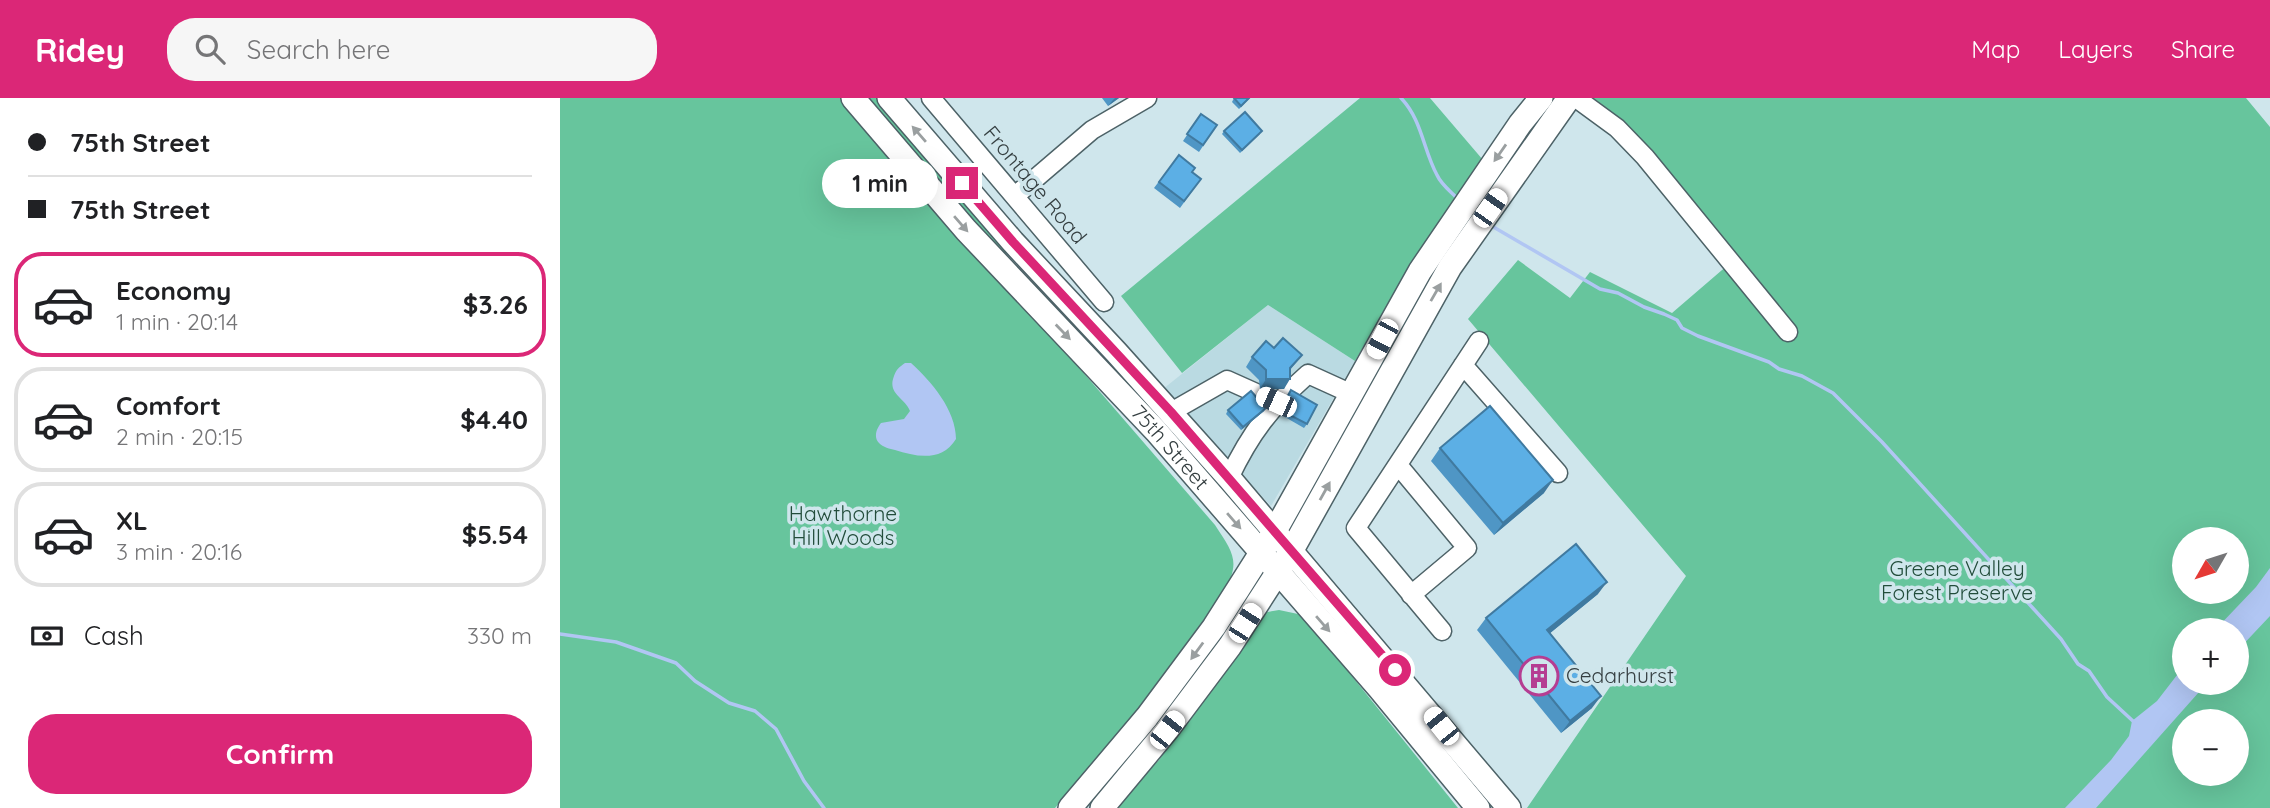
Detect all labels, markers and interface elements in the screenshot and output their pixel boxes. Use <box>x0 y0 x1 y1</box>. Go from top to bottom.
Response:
search box <box>167 18 657 81</box>
text: Ridey <box>35 29 125 70</box>
icon: search <box>191 30 229 68</box>
text: Search here <box>247 33 390 66</box>
text: Map <box>1971 34 2020 64</box>
text: Layers <box>2058 34 2133 64</box>
text: Share <box>2171 34 2235 64</box>
street label: Frontage Road <box>979 120 1093 249</box>
one-way arrow <box>912 125 927 142</box>
text: 75th Street <box>70 126 211 159</box>
one-way arrow <box>1493 144 1507 162</box>
callout: 1 min <box>822 158 938 208</box>
route end <box>946 167 978 199</box>
text: 1 min <box>852 169 908 198</box>
car <box>1470 185 1511 231</box>
text: 75th Street <box>70 193 211 226</box>
one-way arrow <box>953 215 969 233</box>
icon: car <box>32 273 95 336</box>
text: Economy <box>116 274 231 307</box>
one-way arrow <box>1429 282 1441 302</box>
text: $3.26 <box>463 288 528 321</box>
text: 1 min · 20:14 <box>116 307 238 336</box>
car <box>1363 316 1402 362</box>
one-way arrow <box>1054 323 1071 339</box>
car <box>1253 384 1300 420</box>
icon: car <box>32 388 95 451</box>
text: Comfort <box>116 389 221 422</box>
street label: 75th Street <box>1126 399 1215 495</box>
text: $4.40 <box>460 403 528 436</box>
text: 2 min · 20:15 <box>116 422 243 451</box>
one-way arrow <box>1319 481 1331 500</box>
park label: Hawthorne Hill Woods <box>789 500 897 550</box>
icon: car <box>32 503 95 566</box>
text: XL <box>116 504 148 537</box>
one-way arrow <box>1226 512 1242 530</box>
text: $5.54 <box>462 518 528 551</box>
north arrow <box>2172 527 2249 604</box>
map controls <box>2172 527 2249 786</box>
text: 3 min · 20:16 <box>116 537 242 566</box>
park label: Greene Valley Forest Preserve <box>1881 555 2033 605</box>
car <box>1225 600 1266 646</box>
one-way arrow <box>1316 614 1331 632</box>
icon: cash <box>28 617 66 655</box>
button: + <box>2172 618 2249 695</box>
text: Cash <box>84 619 144 652</box>
text: 330 m <box>467 621 532 650</box>
one-way arrow <box>1190 641 1204 660</box>
route start <box>1379 654 1411 686</box>
building icon: Cedarhurst <box>1518 655 1560 697</box>
place label: Cedarhurst <box>1566 662 1674 688</box>
car <box>1420 703 1463 749</box>
car <box>1146 707 1189 753</box>
button: − <box>2172 709 2249 786</box>
button: Confirm <box>28 714 532 794</box>

